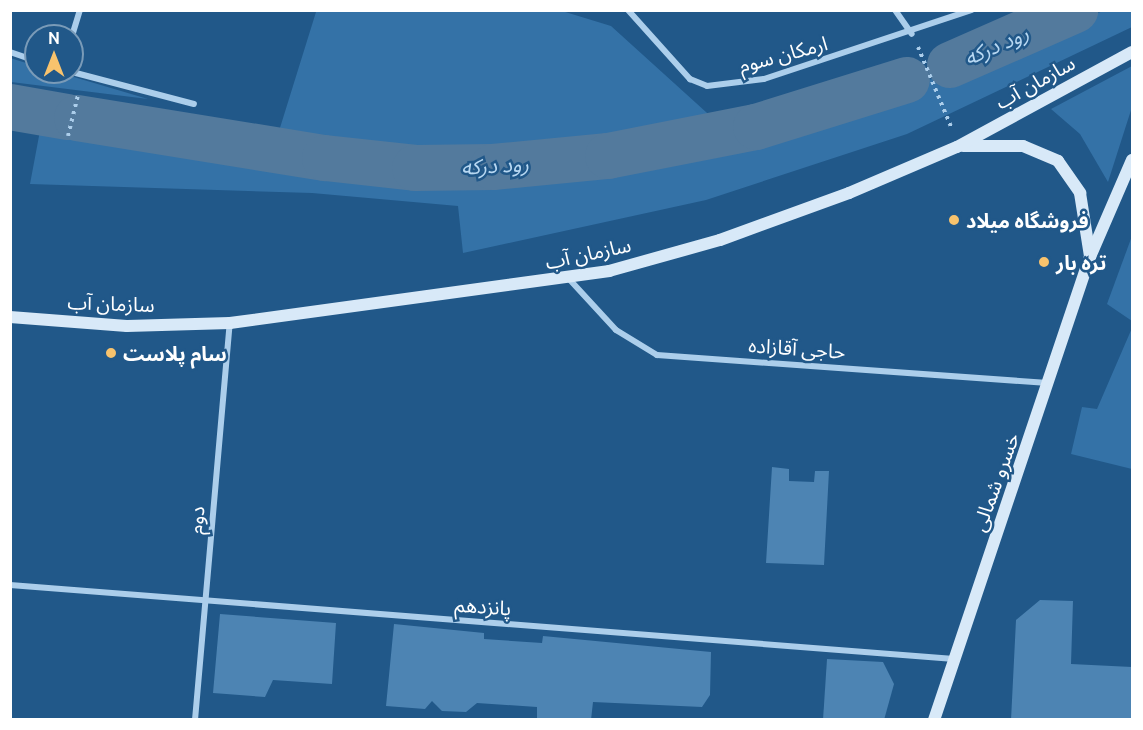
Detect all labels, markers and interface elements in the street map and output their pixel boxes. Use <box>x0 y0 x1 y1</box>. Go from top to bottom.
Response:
water label: رود درکه <box>960 20 1032 70</box>
north arrow <box>24 24 84 84</box>
text: N <box>48 29 60 47</box>
street label: ارمکان سوم <box>736 31 830 77</box>
street label: سازمان آب <box>991 50 1079 114</box>
water label: رود درکه <box>461 151 529 179</box>
place label: فروشگاه میلاد <box>966 208 1089 232</box>
marker: فروشگاه میلاد <box>947 213 961 227</box>
street label: سازمان آب <box>543 232 633 274</box>
place label: تره بار <box>1056 250 1106 274</box>
marker: تره بار <box>1037 255 1051 269</box>
street label: سازمان آب <box>67 289 155 317</box>
street label: حاجی آقازاده <box>748 333 846 363</box>
place label: سام پلاست <box>123 341 227 365</box>
marker: سام پلاست <box>104 346 118 360</box>
street label: خسرو شمالی <box>966 429 1024 535</box>
street label: دوم <box>183 505 209 535</box>
street label: پانزدهم <box>454 592 512 620</box>

